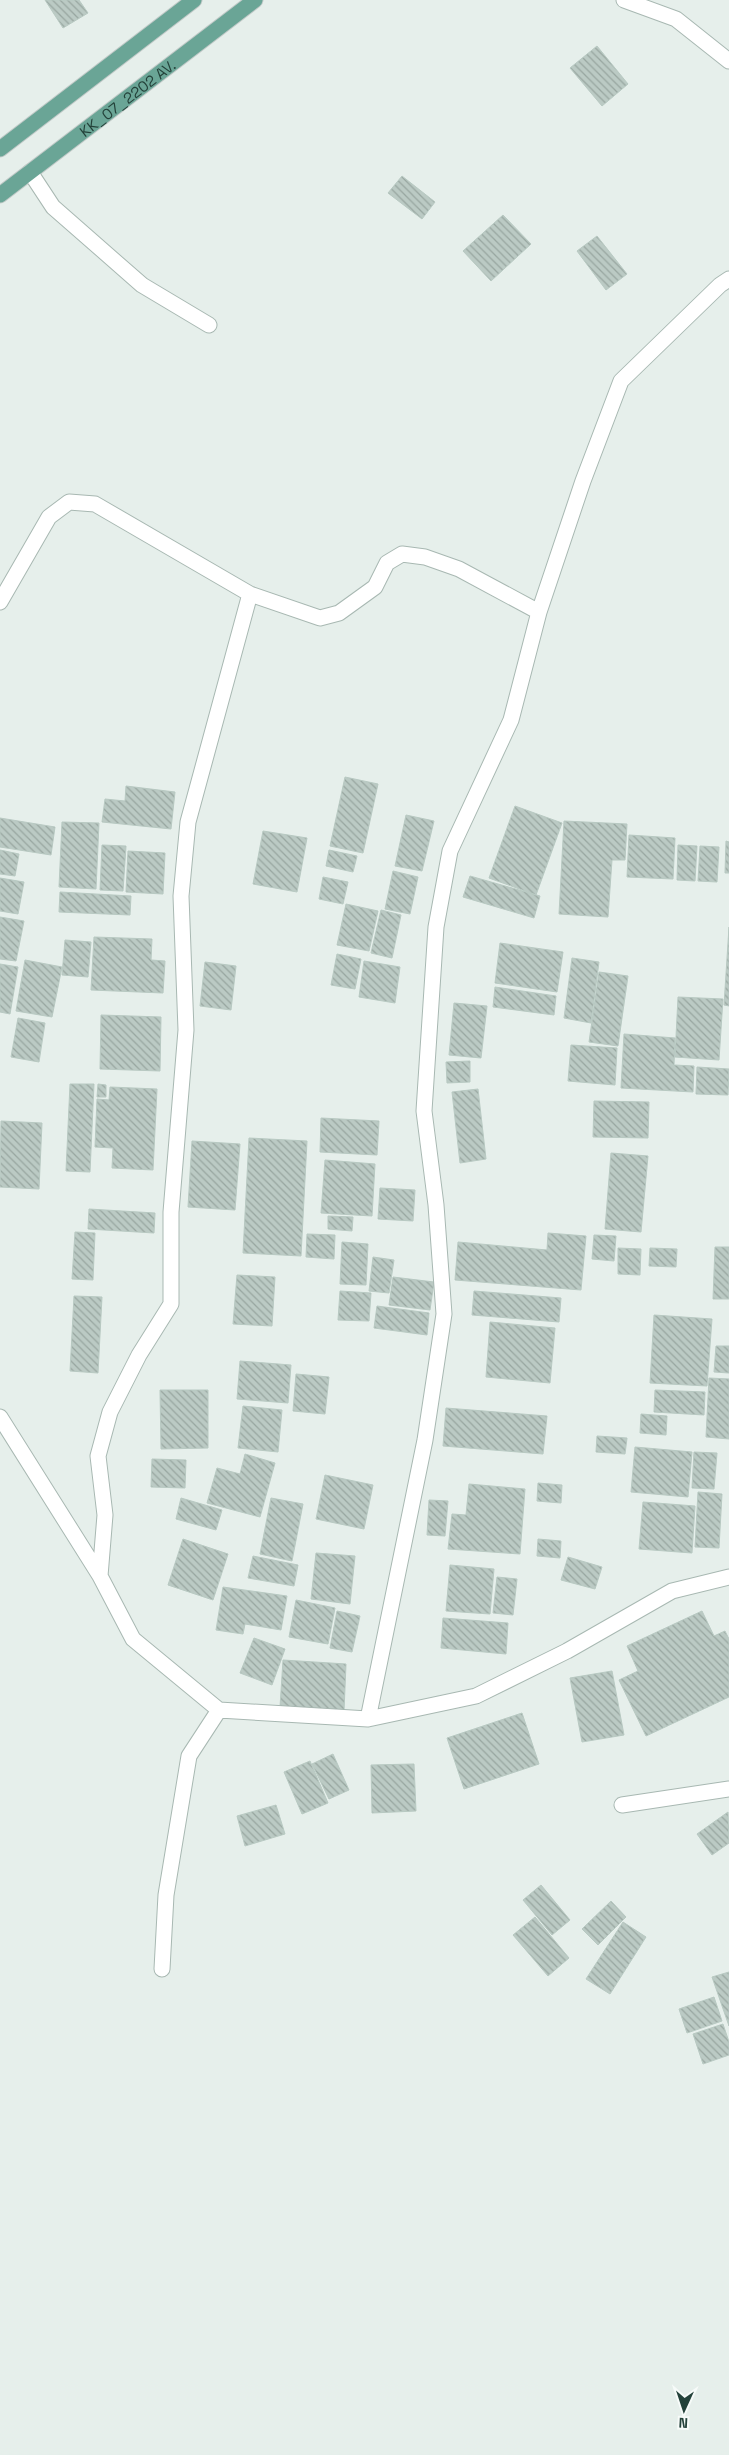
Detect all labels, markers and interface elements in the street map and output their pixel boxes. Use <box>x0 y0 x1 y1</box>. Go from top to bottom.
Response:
street label: KK_07_2202 AV. <box>75 55 179 141</box>
north arrow <box>659 2385 709 2435</box>
text: N <box>678 2414 688 2432</box>

